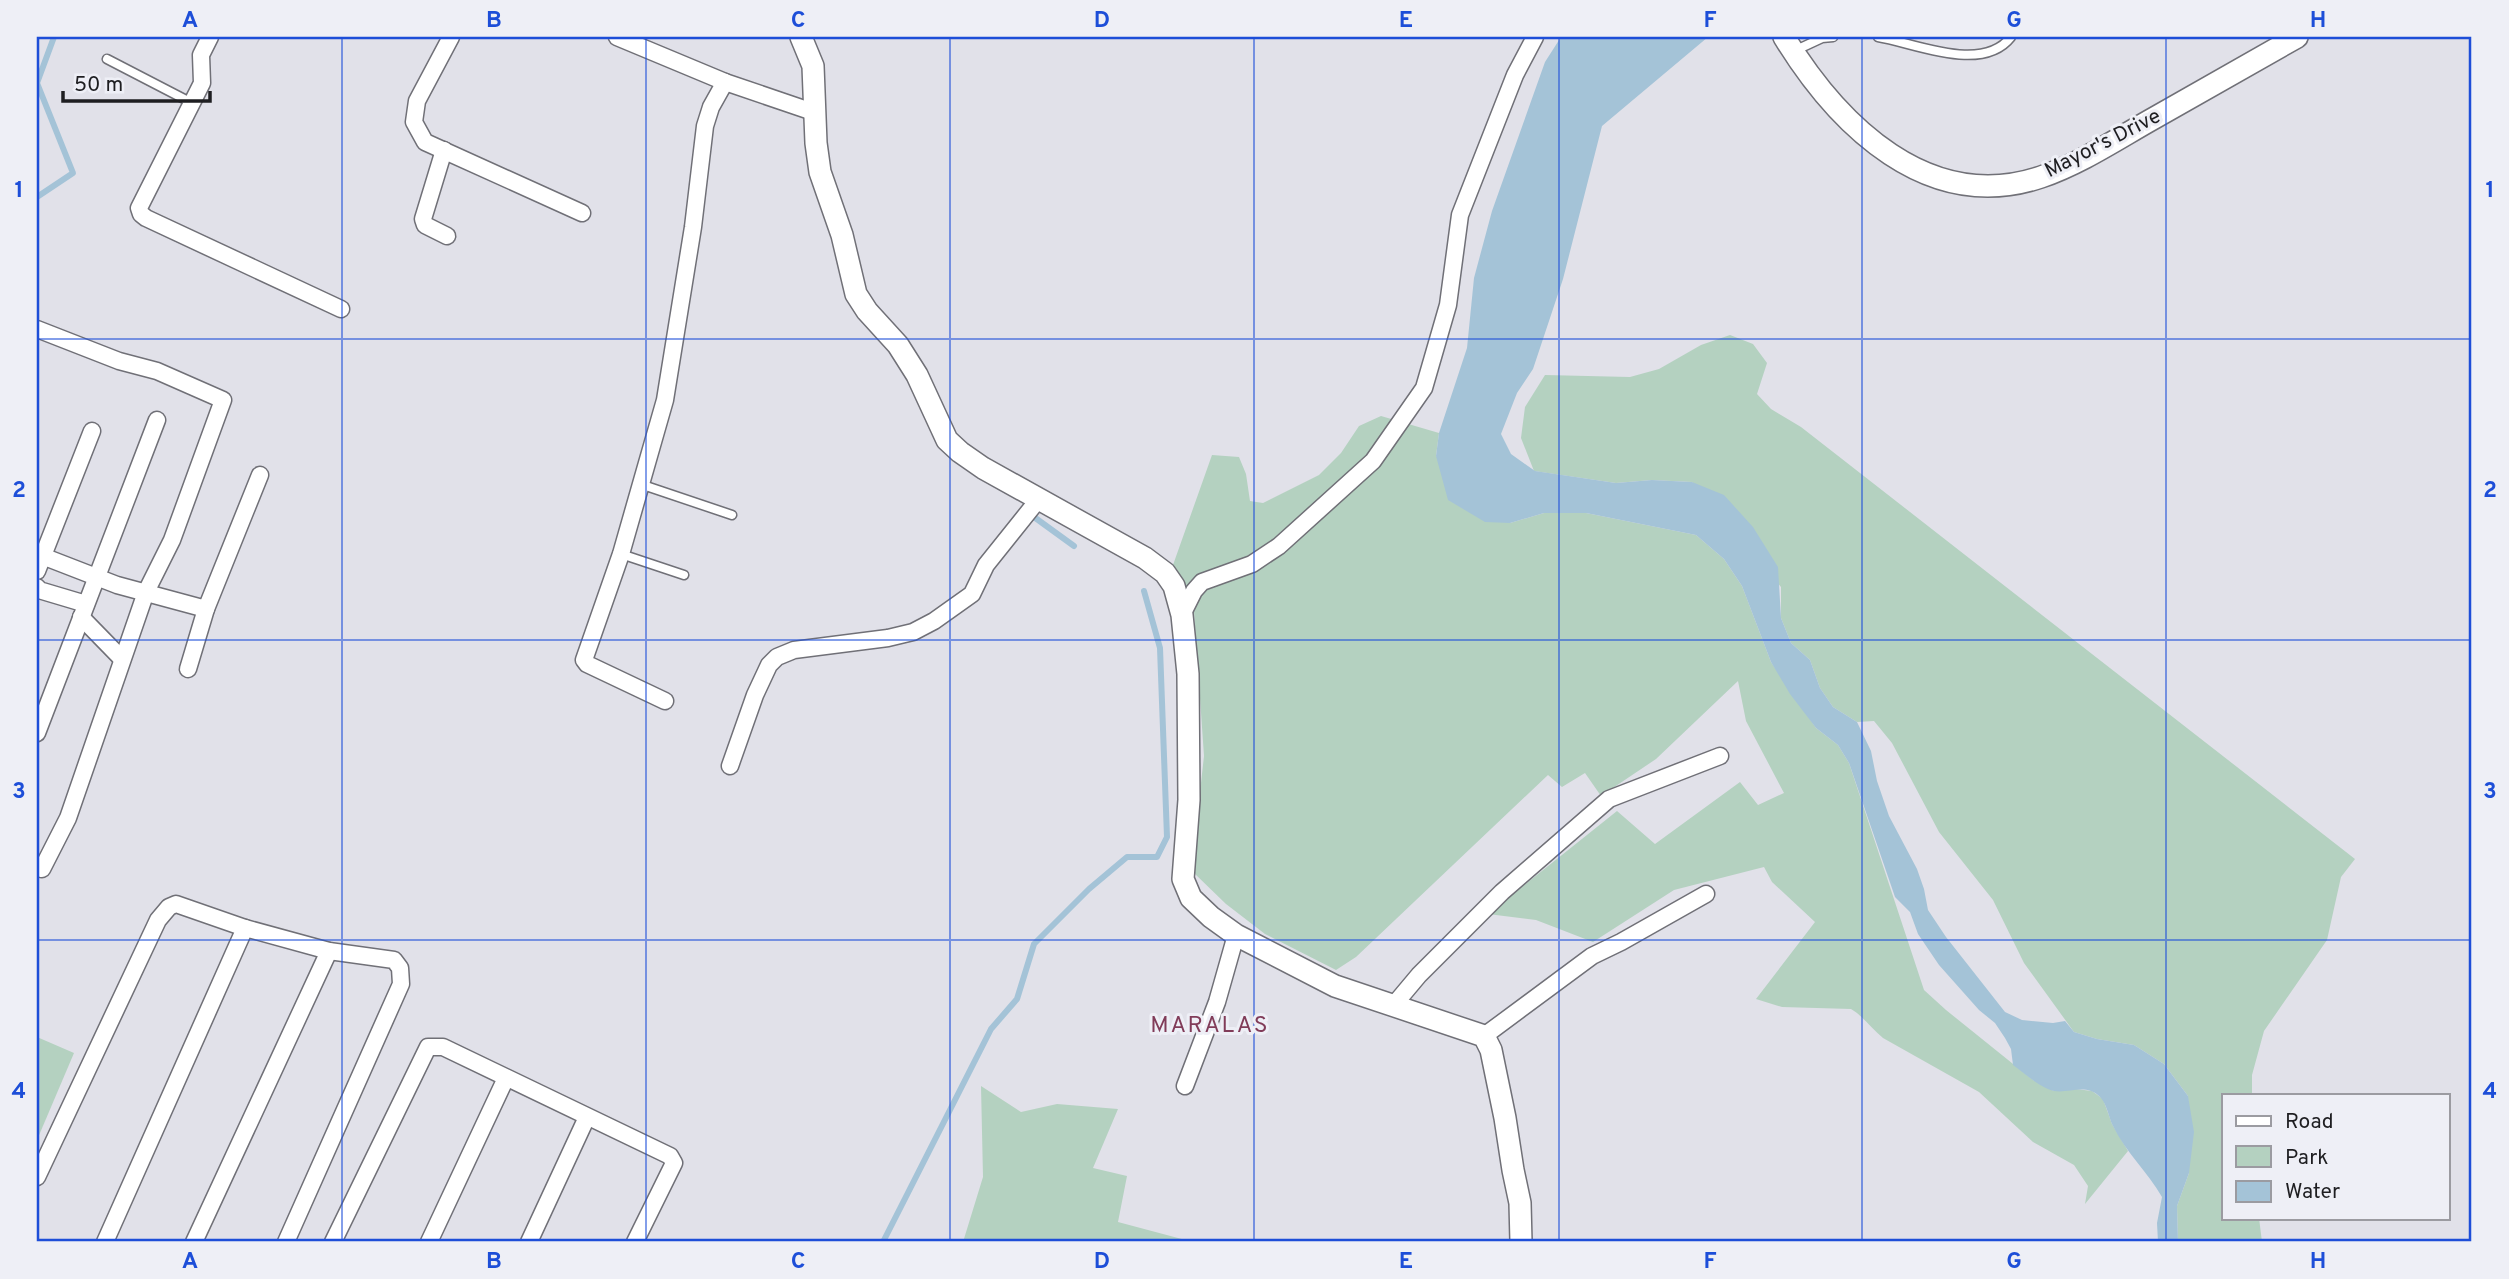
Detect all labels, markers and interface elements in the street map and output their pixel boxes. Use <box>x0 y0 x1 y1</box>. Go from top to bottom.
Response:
text: A <box>182 7 198 36</box>
text: B <box>486 7 502 36</box>
text: C <box>791 7 805 36</box>
text: D <box>1094 7 1110 36</box>
text: E <box>1399 7 1413 36</box>
text: F <box>1703 7 1717 36</box>
text: G <box>2006 7 2022 36</box>
text: H <box>2310 7 2326 36</box>
scale bar <box>63 60 210 104</box>
text: 50 m <box>74 72 123 99</box>
street label: Mayor's Drive <box>2040 103 2166 185</box>
text: 1 <box>14 177 24 206</box>
text: 1 <box>2485 177 2495 206</box>
text: 2 <box>12 477 26 506</box>
text: 2 <box>2483 477 2497 506</box>
text: 3 <box>12 778 26 807</box>
text: 3 <box>2483 778 2497 807</box>
district label: MARALAS <box>1150 1012 1270 1041</box>
text: 4 <box>12 1078 26 1107</box>
text: 4 <box>2483 1078 2497 1107</box>
legend <box>2222 1094 2450 1220</box>
text: Road <box>2285 1109 2334 1136</box>
text: Park <box>2285 1145 2328 1172</box>
text: Water <box>2285 1179 2340 1206</box>
text: A <box>182 1248 198 1277</box>
text: B <box>486 1248 502 1277</box>
text: C <box>791 1248 805 1277</box>
text: D <box>1094 1248 1110 1277</box>
text: E <box>1399 1248 1413 1277</box>
text: F <box>1703 1248 1717 1277</box>
text: G <box>2006 1248 2022 1277</box>
text: H <box>2310 1248 2326 1277</box>

